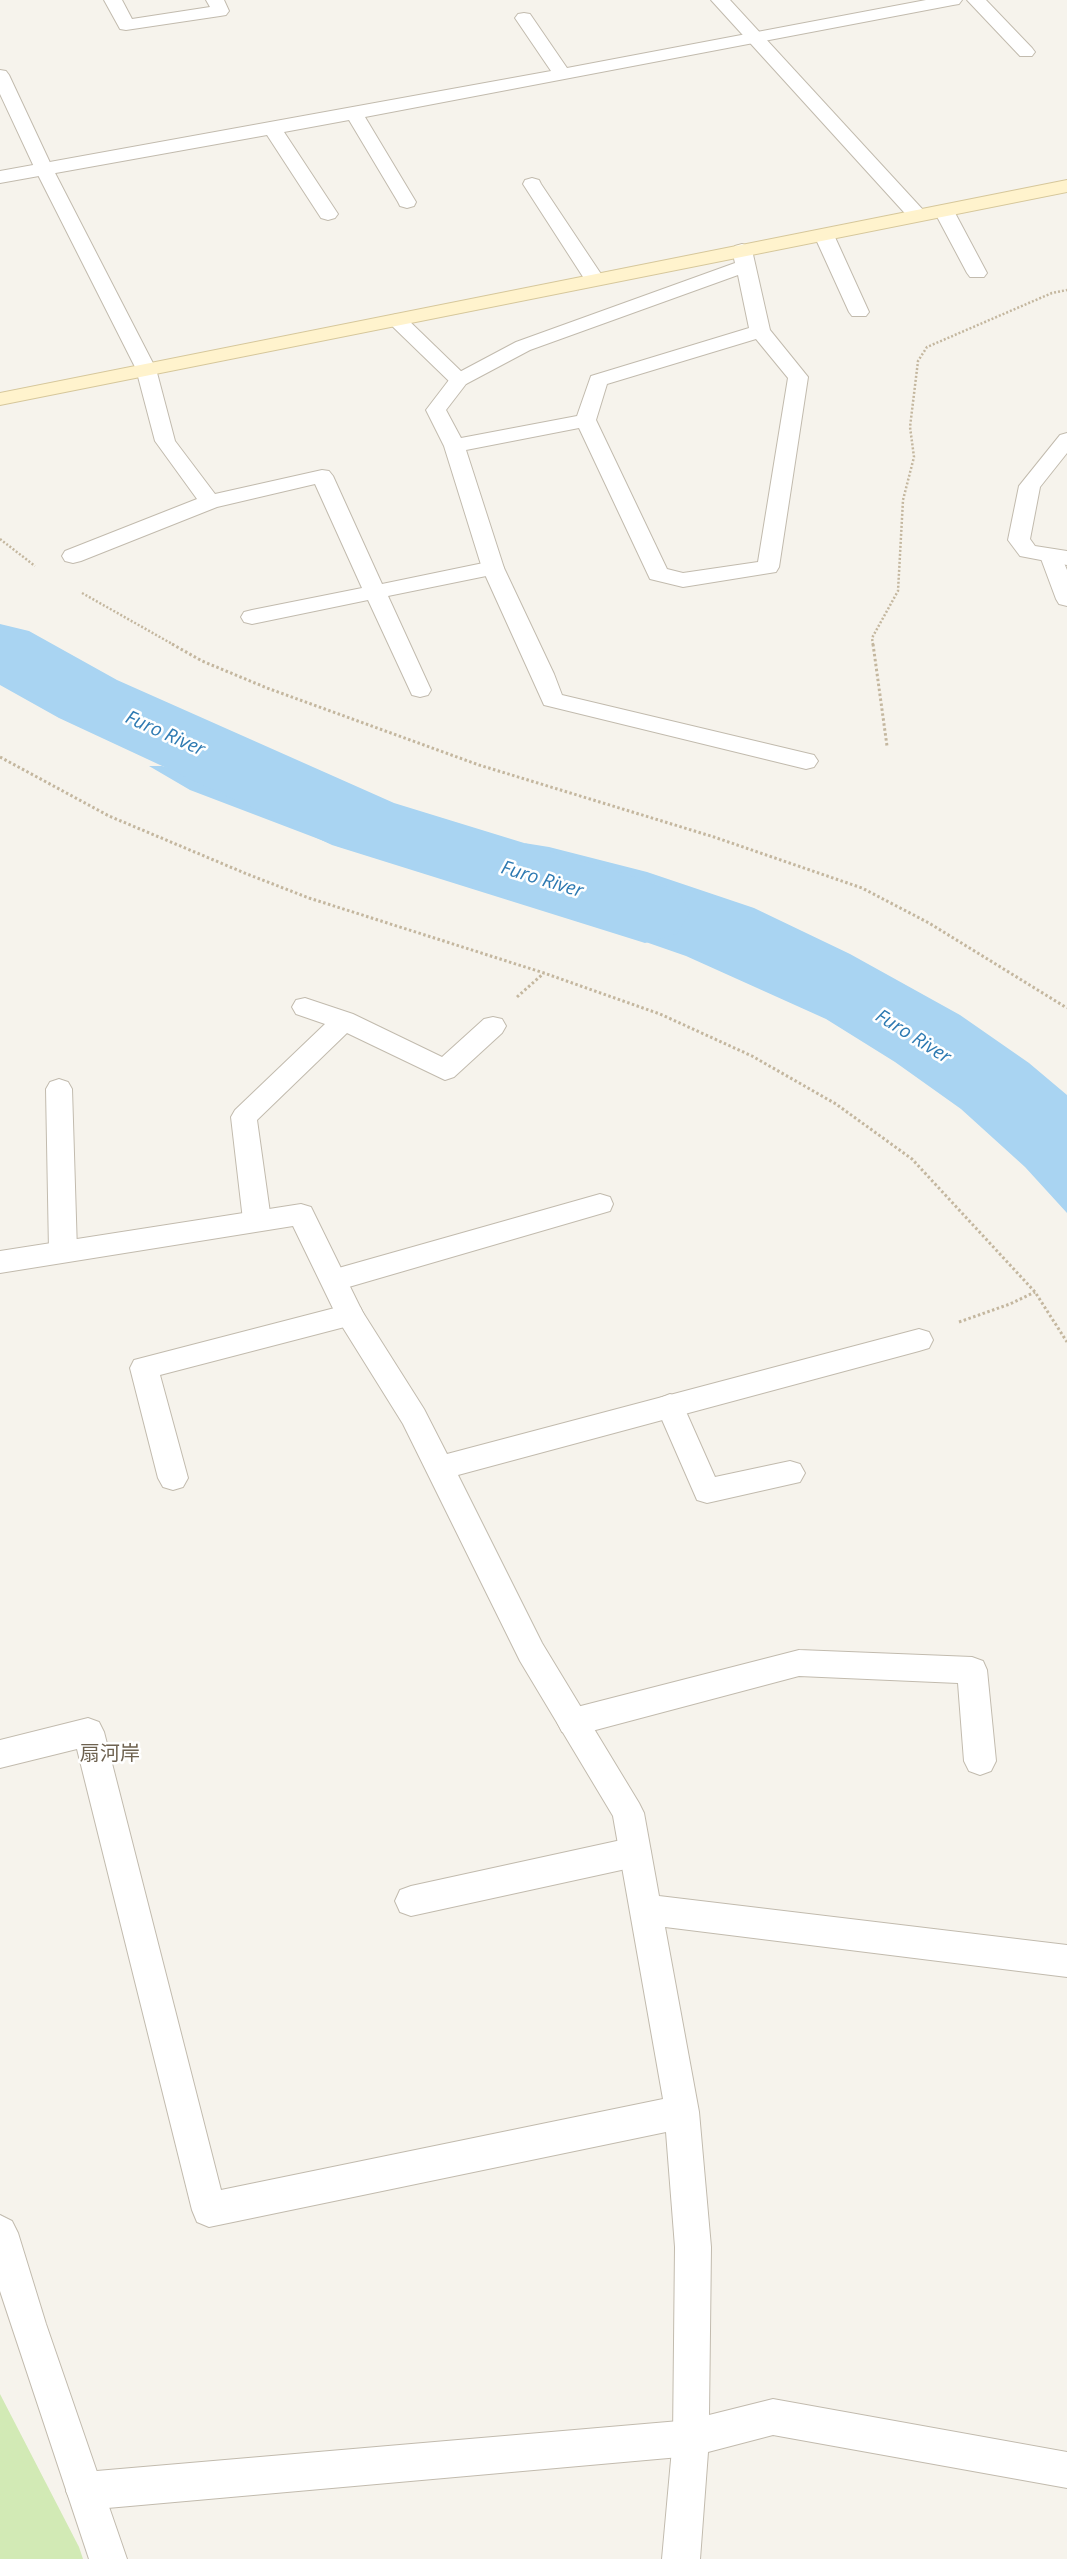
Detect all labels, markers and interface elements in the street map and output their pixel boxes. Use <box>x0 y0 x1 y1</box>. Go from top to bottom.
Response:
water label: Furo River <box>122 706 208 762</box>
water label: Furo River <box>498 857 586 903</box>
water label: Furo River <box>871 1005 955 1069</box>
district label: 扇河岸 <box>80 1742 140 1766</box>

